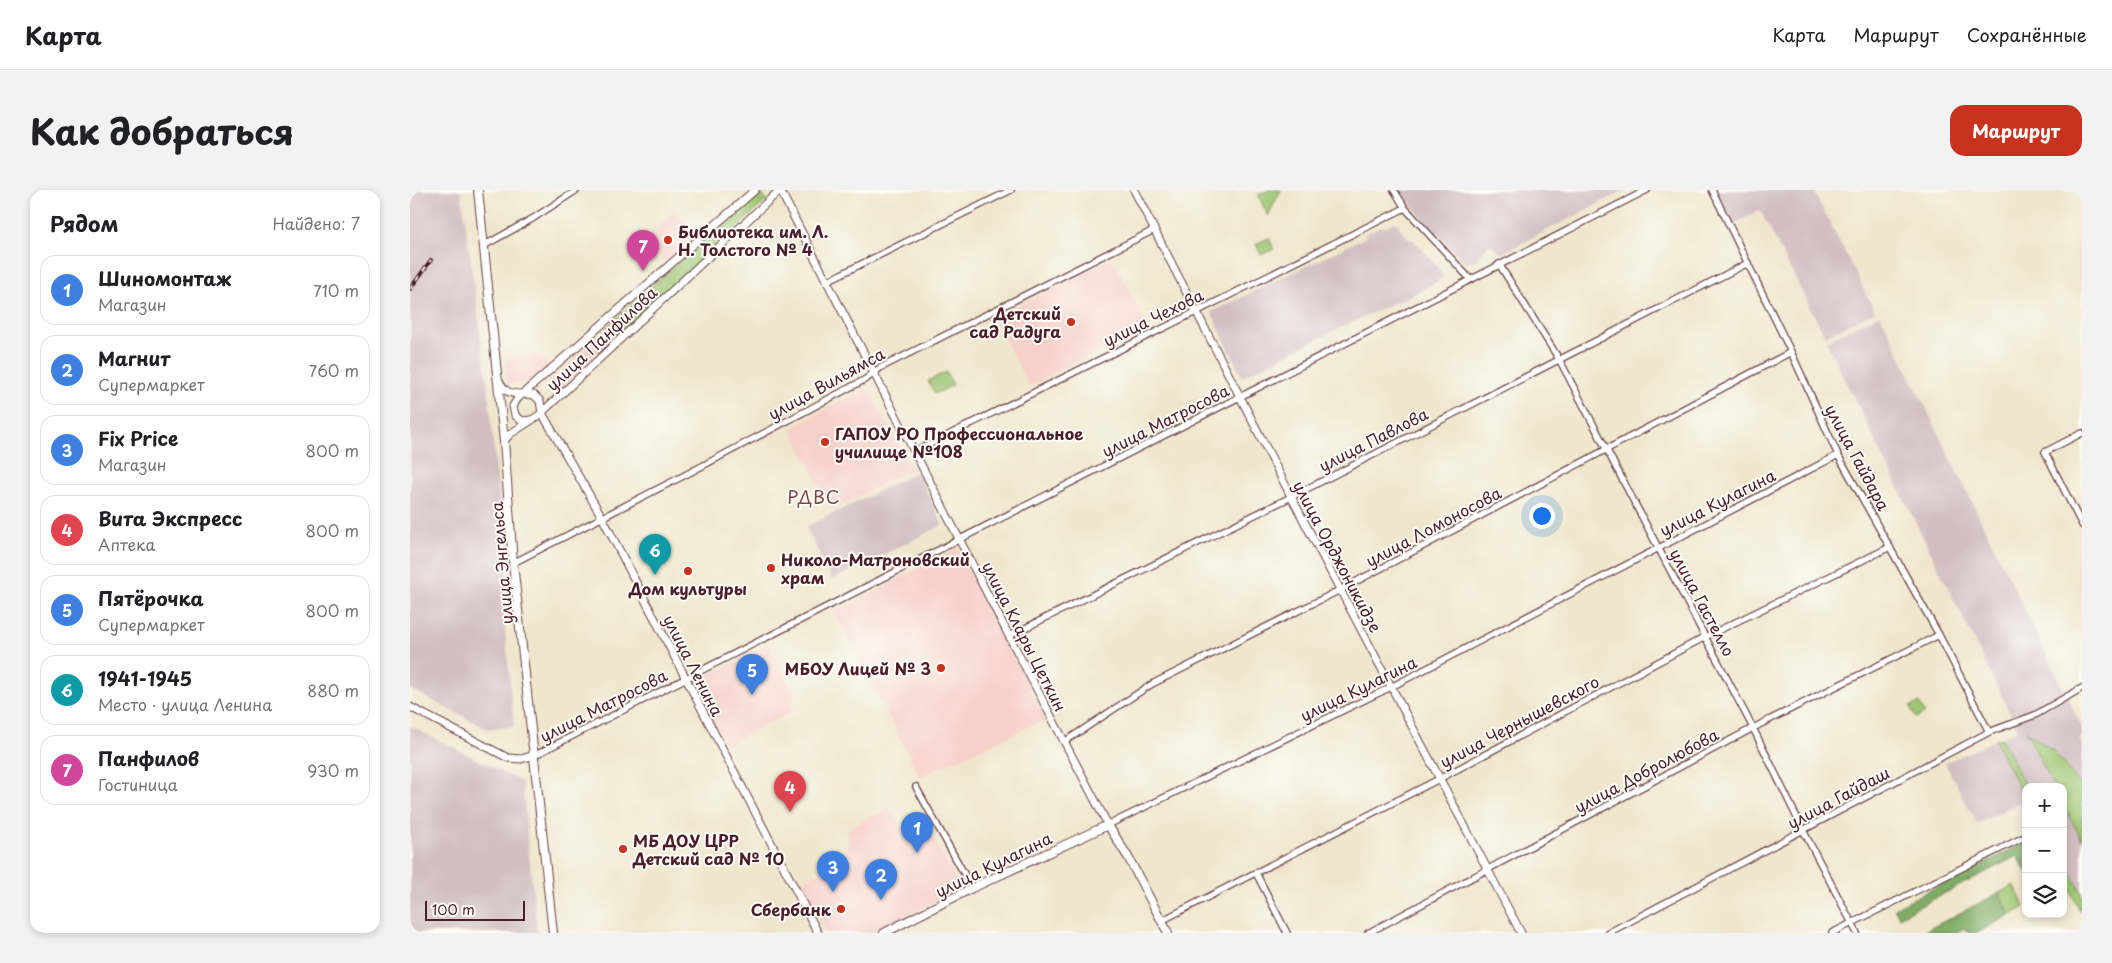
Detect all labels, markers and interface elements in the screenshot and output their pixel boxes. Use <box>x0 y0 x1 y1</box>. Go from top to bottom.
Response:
text: Карта <box>25 17 102 53</box>
text: Карта <box>1773 21 1825 48</box>
text: Маршрут <box>1853 21 1939 48</box>
text: Сохранённые <box>1967 21 2087 48</box>
text: Как добраться <box>30 104 294 157</box>
button: Маршрут <box>1950 105 2082 156</box>
text: Рядом <box>50 207 118 239</box>
text: Найдено: 7 <box>273 211 360 235</box>
place label: Библиотека им. Л. Н. Толстого № 4 <box>678 219 828 261</box>
pin: 7 <box>627 230 659 271</box>
marker: Библиотека им. Л. Н. Толстого № 4 <box>662 234 674 246</box>
text: Шиномонтаж <box>98 264 231 292</box>
text: 1 <box>63 278 71 302</box>
text: 710 m <box>313 278 359 302</box>
street label: улица Панфилова <box>540 280 662 396</box>
street label: улица Чехова <box>1099 282 1207 352</box>
text: Магазин <box>98 292 167 316</box>
place label: Детский сад Радуга <box>970 301 1061 343</box>
marker: Детский сад Радуга <box>1065 316 1077 328</box>
street label: улица Вильямса <box>763 341 889 425</box>
text: Магнит <box>98 344 170 372</box>
text: 2 <box>61 358 73 382</box>
text: 760 m <box>309 358 359 382</box>
text: Супермаркет <box>98 372 205 396</box>
street label: улица Матросова <box>1097 377 1233 462</box>
street label: улица Гайдара <box>1820 400 1896 514</box>
street label: улица Павлова <box>1314 401 1432 477</box>
place label: ГАПОУ РО Профессиональное училище №108 <box>835 421 1083 463</box>
text: Fix Price <box>98 424 178 452</box>
marker: ГАПОУ РО Профессиональное училище №108 <box>819 436 831 448</box>
text: 3 <box>62 438 72 462</box>
text: 800 m <box>306 438 359 462</box>
text: Магазин <box>98 452 167 476</box>
street label: улица Кулагина <box>1655 462 1779 542</box>
street label: улица Орджоникидзе <box>1288 476 1388 636</box>
street label: улица Ломоносова <box>1361 480 1505 572</box>
district label: РДВС <box>787 483 841 510</box>
street label: улица Энгельса <box>484 501 518 625</box>
your location <box>1529 503 1555 529</box>
text: Вита Экспресс <box>98 504 242 532</box>
text: 4 <box>62 518 72 542</box>
text: 800 m <box>306 518 359 542</box>
text: Аптека <box>98 532 155 556</box>
pin: 6 <box>639 534 671 575</box>
street label: улица Гастелло <box>1664 544 1742 660</box>
place label: Николо-Матроновский храм <box>781 547 970 589</box>
street label: улица Клары Цеткин <box>977 557 1073 715</box>
marker: Николо-Матроновский храм <box>765 562 777 574</box>
marker: Дом культуры <box>682 565 694 577</box>
place label: Дом культуры <box>628 576 747 600</box>
text: Пятёрочка <box>98 584 204 612</box>
text: 5 <box>62 598 72 622</box>
text: 800 m <box>306 598 359 622</box>
street label: улица Ленина <box>658 610 730 720</box>
text: Супермаркет <box>98 612 205 636</box>
street label: улица Кулагина <box>1296 649 1420 727</box>
pin: 5 <box>736 654 768 695</box>
place label: МБОУ Лицей № 3 <box>785 656 931 680</box>
street label: улица Матросова <box>535 662 671 747</box>
marker: МБОУ Лицей № 3 <box>935 662 947 674</box>
text: 1941-1945 <box>98 664 192 692</box>
street label: улица Чернышевского <box>1435 669 1603 773</box>
text: 6 <box>61 678 73 702</box>
text: 880 m <box>307 678 359 702</box>
text: Место · улица Ленина <box>98 692 272 716</box>
street label: улица Добролюбова <box>1570 722 1722 818</box>
text: Панфилов <box>98 744 199 772</box>
text: 7 <box>62 758 72 782</box>
text: 930 m <box>307 758 359 782</box>
street label: улица Гайдаш <box>1783 760 1893 834</box>
pin: 4 <box>774 771 806 812</box>
text: Гостиница <box>98 772 178 796</box>
map controls <box>2022 783 2067 918</box>
button: + <box>2022 783 2067 828</box>
pin: 1 <box>901 812 933 853</box>
street label: улица Кулагина <box>931 825 1055 903</box>
place label: МБ ДОУ ЦРР Детский сад № 10 <box>632 828 784 870</box>
button: − <box>2022 828 2067 873</box>
marker: МБ ДОУ ЦРР Детский сад № 10 <box>617 843 629 855</box>
pin: 3 <box>817 851 849 892</box>
pin: 2 <box>865 859 897 900</box>
button: layers <box>2022 873 2067 918</box>
place label: Сбербанк <box>751 897 832 921</box>
scale bar <box>425 898 525 921</box>
text: 100 m <box>432 899 475 920</box>
marker: Сбербанк <box>835 903 847 915</box>

